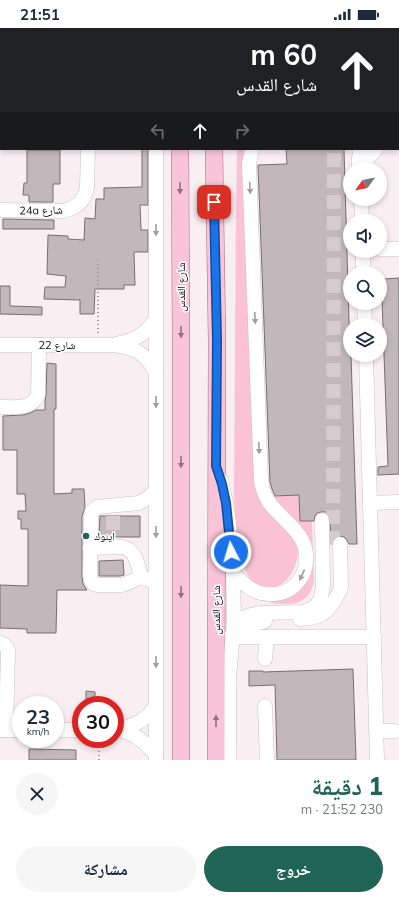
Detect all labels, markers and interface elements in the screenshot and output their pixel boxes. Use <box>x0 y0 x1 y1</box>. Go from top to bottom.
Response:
text: 21:51 <box>20 5 60 24</box>
text: 60 m <box>251 37 317 72</box>
icon: ahead <box>331 44 383 96</box>
text: شارع القدس <box>236 73 317 96</box>
icon: left <box>147 120 169 142</box>
icon: ahead <box>189 120 211 142</box>
icon: right <box>231 120 253 142</box>
north arrow <box>343 162 387 206</box>
map controls <box>343 162 387 362</box>
one-way arrow <box>177 182 183 195</box>
one-way arrow <box>247 182 253 195</box>
pin <box>197 185 231 219</box>
icon: arrive <box>203 191 225 213</box>
street label: 24a شارع <box>19 203 63 217</box>
button: sound <box>343 214 387 258</box>
one-way arrow <box>153 224 159 237</box>
street label: شارع القدس <box>174 262 188 312</box>
button: search <box>343 266 387 310</box>
one-way arrow <box>252 312 258 325</box>
button: layers <box>343 318 387 362</box>
one-way arrow <box>178 326 184 339</box>
street label: شارع 22 <box>39 338 76 352</box>
one-way arrow <box>153 396 159 409</box>
one-way arrow <box>256 442 263 454</box>
one-way arrow <box>178 456 184 469</box>
one-way arrow <box>153 526 159 539</box>
place label: اينوك <box>94 529 115 543</box>
marker: اينوك <box>81 531 91 541</box>
position arrow <box>210 531 252 573</box>
one-way arrow <box>299 569 305 581</box>
street label: شارع القدس <box>209 585 223 635</box>
one-way arrow <box>178 586 184 599</box>
one-way arrow <box>153 656 159 669</box>
speed limit sign: 30 <box>72 696 124 748</box>
text: 23 <box>26 704 50 729</box>
one-way arrow <box>213 714 219 727</box>
text: km/h <box>27 725 49 738</box>
text: 1 دقيقة <box>311 771 383 801</box>
button: close <box>16 773 58 815</box>
text: 230 m · 21:52 <box>301 801 383 817</box>
button: مشاركة <box>16 846 196 892</box>
button: خروج <box>204 846 383 892</box>

